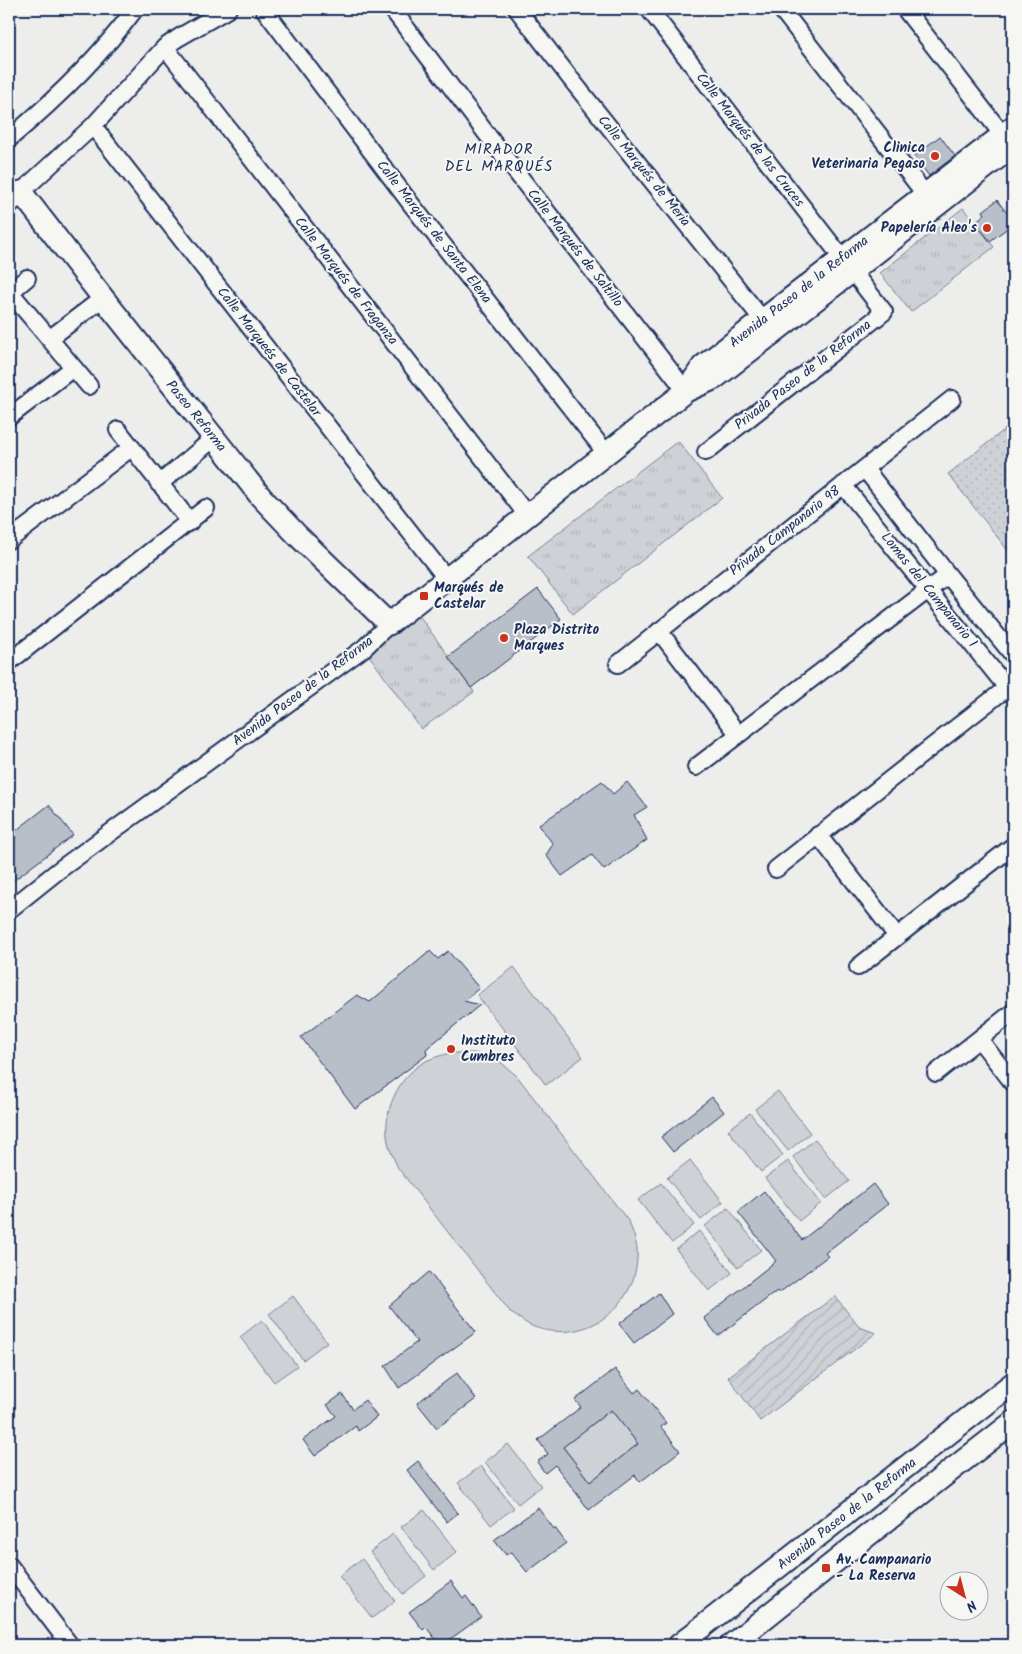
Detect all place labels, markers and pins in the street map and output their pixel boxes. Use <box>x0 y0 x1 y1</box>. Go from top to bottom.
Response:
place label: Clinica Veterinaria Pegaso <box>811 137 926 175</box>
marker: Clinica Veterinaria Pegaso <box>929 150 941 162</box>
place label: Papelería Aleo's <box>881 217 977 239</box>
marker: Papelería Aleo's <box>981 222 993 234</box>
place label: Marqués de Castelar <box>434 577 504 615</box>
marker: Marqués de Castelar <box>418 590 430 602</box>
place label: Plaza Distrito Marques <box>514 619 600 657</box>
marker: Plaza Distrito Marques <box>498 632 510 644</box>
place label: Instituto Cumbres <box>461 1030 516 1068</box>
marker: Instituto Cumbres <box>445 1043 457 1055</box>
place label: Av. Campanario - La Reserva <box>836 1549 932 1587</box>
marker: Av. Campanario - La Reserva <box>820 1562 832 1574</box>

